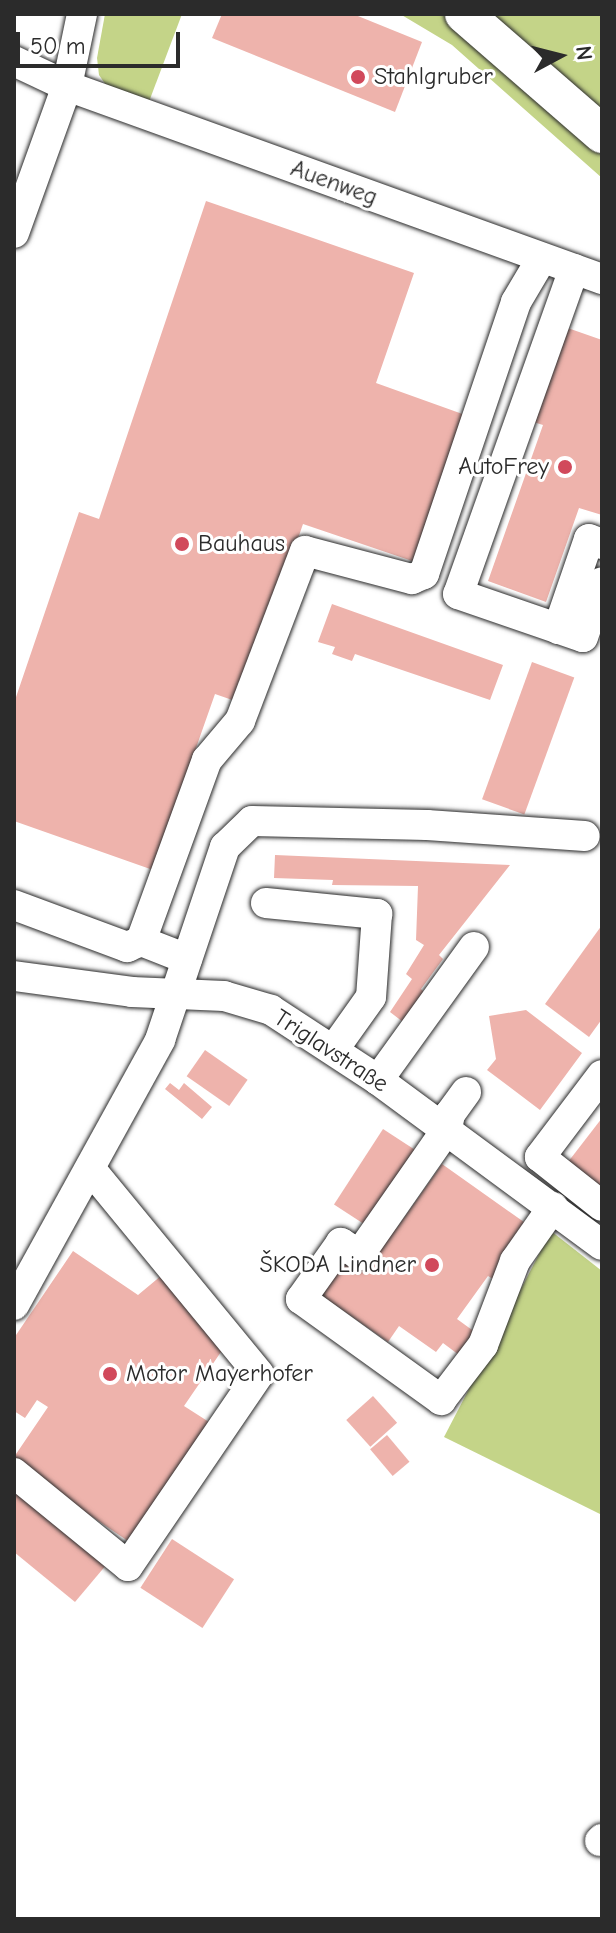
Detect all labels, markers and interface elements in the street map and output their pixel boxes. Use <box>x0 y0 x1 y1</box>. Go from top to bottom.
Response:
scale bar <box>20 16 184 66</box>
north arrow <box>520 16 600 96</box>
text: 50 m <box>30 32 86 60</box>
text: N <box>570 44 598 62</box>
place label: Stahlgruber <box>374 63 493 91</box>
marker: Stahlgruber <box>349 68 367 86</box>
street label: Auenweg <box>287 154 381 212</box>
place label: AutoFrey <box>458 453 549 481</box>
marker: AutoFrey <box>556 458 574 476</box>
place label: Bauhaus <box>198 530 285 558</box>
marker: Bauhaus <box>173 535 191 553</box>
street label: Triglavstraße <box>268 1003 394 1099</box>
place label: ŠKODA Lindner <box>260 1251 416 1279</box>
marker: ŠKODA Lindner <box>423 1256 441 1274</box>
place label: Motor Mayerhofer <box>126 1360 313 1388</box>
marker: Motor Mayerhofer <box>101 1365 119 1383</box>

